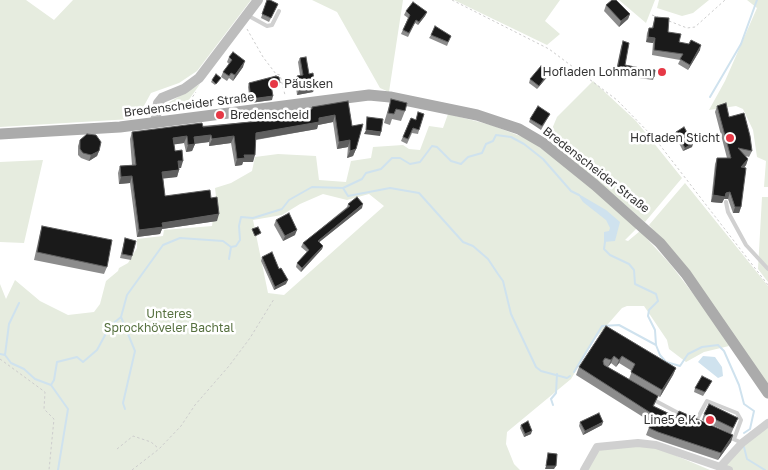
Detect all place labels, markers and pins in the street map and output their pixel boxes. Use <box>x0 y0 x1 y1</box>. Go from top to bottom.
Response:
place label: Hofladen Lohmann <box>543 65 652 79</box>
marker: Hofladen Lohmann <box>656 66 668 78</box>
place label: Päusken <box>284 77 333 91</box>
marker: Päusken <box>268 78 280 90</box>
place label: Bredenscheid <box>230 108 309 122</box>
marker: Bredenscheid <box>214 109 226 121</box>
place label: Hofladen Sticht <box>630 131 720 145</box>
marker: Hofladen Sticht <box>724 132 736 144</box>
place label: Line5 e.K. <box>643 413 700 427</box>
marker: Line5 e.K. <box>704 414 716 426</box>

